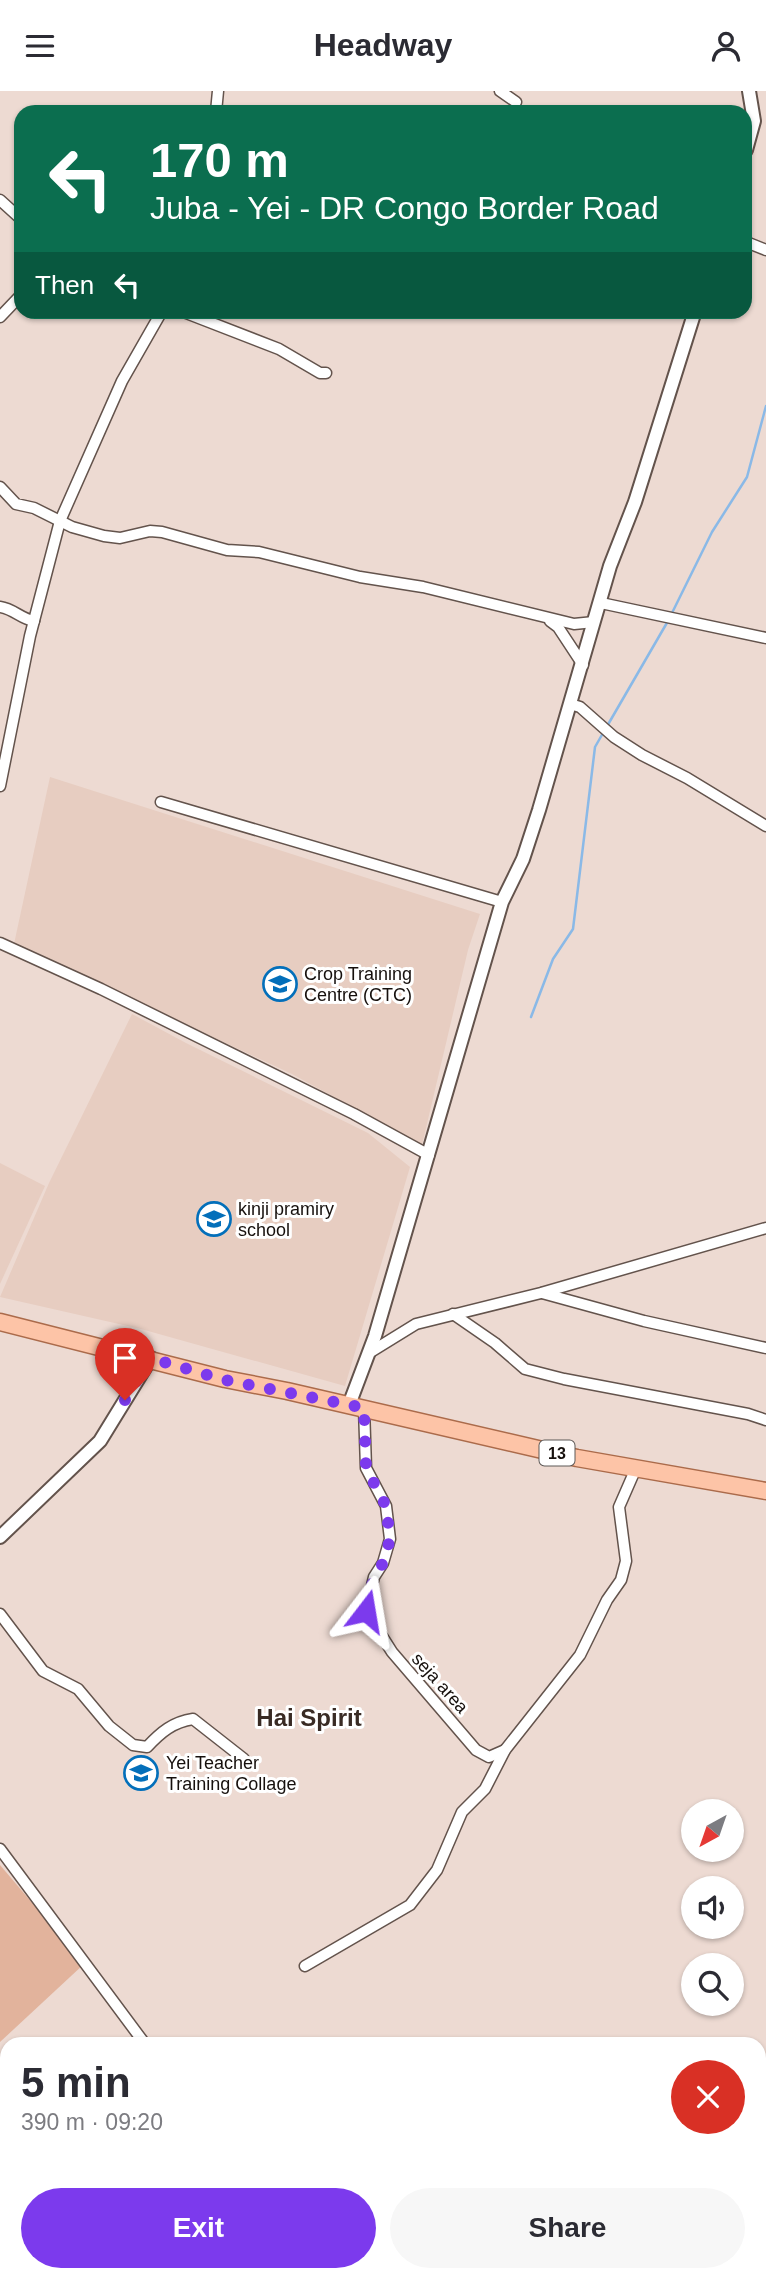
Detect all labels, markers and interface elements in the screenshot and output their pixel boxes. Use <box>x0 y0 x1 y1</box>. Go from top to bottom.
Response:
icon: menu <box>21 27 59 65</box>
text: Headway <box>314 27 452 63</box>
icon: person <box>707 27 745 65</box>
icon: left <box>35 133 126 224</box>
text: 170 m <box>150 133 289 187</box>
text: Juba - Yei - DR Congo Border Road <box>150 190 659 226</box>
icon: left <box>108 266 146 304</box>
text: Then <box>35 270 94 300</box>
place label: Crop Training Centre (CTC) <box>304 964 412 1005</box>
school or university icon: Crop Training Centre (CTC) <box>261 965 299 1003</box>
place label: kinji pramiry school <box>238 1199 334 1240</box>
school or university icon: kinji pramiry school <box>195 1200 233 1238</box>
pin <box>95 1328 155 1400</box>
icon: arrive <box>106 1339 144 1377</box>
road number: 13 <box>540 1441 574 1465</box>
position arrow <box>329 1574 403 1648</box>
street label: seja area <box>408 1649 473 1718</box>
district label: Hai Spirit <box>256 1704 362 1731</box>
place label: Yei Teacher Training Collage <box>166 1753 296 1794</box>
school or university icon: Yei Teacher Training Collage <box>122 1754 160 1792</box>
north arrow <box>681 1799 744 1862</box>
map controls <box>681 1799 744 2016</box>
button: sound <box>681 1876 744 1939</box>
button: search <box>681 1953 744 2016</box>
text: 5 min <box>21 2059 131 2106</box>
button: close <box>671 2060 745 2134</box>
text: 390 m · 09:20 <box>21 2109 163 2135</box>
button: Exit <box>21 2188 376 2268</box>
button: Share <box>390 2188 745 2268</box>

